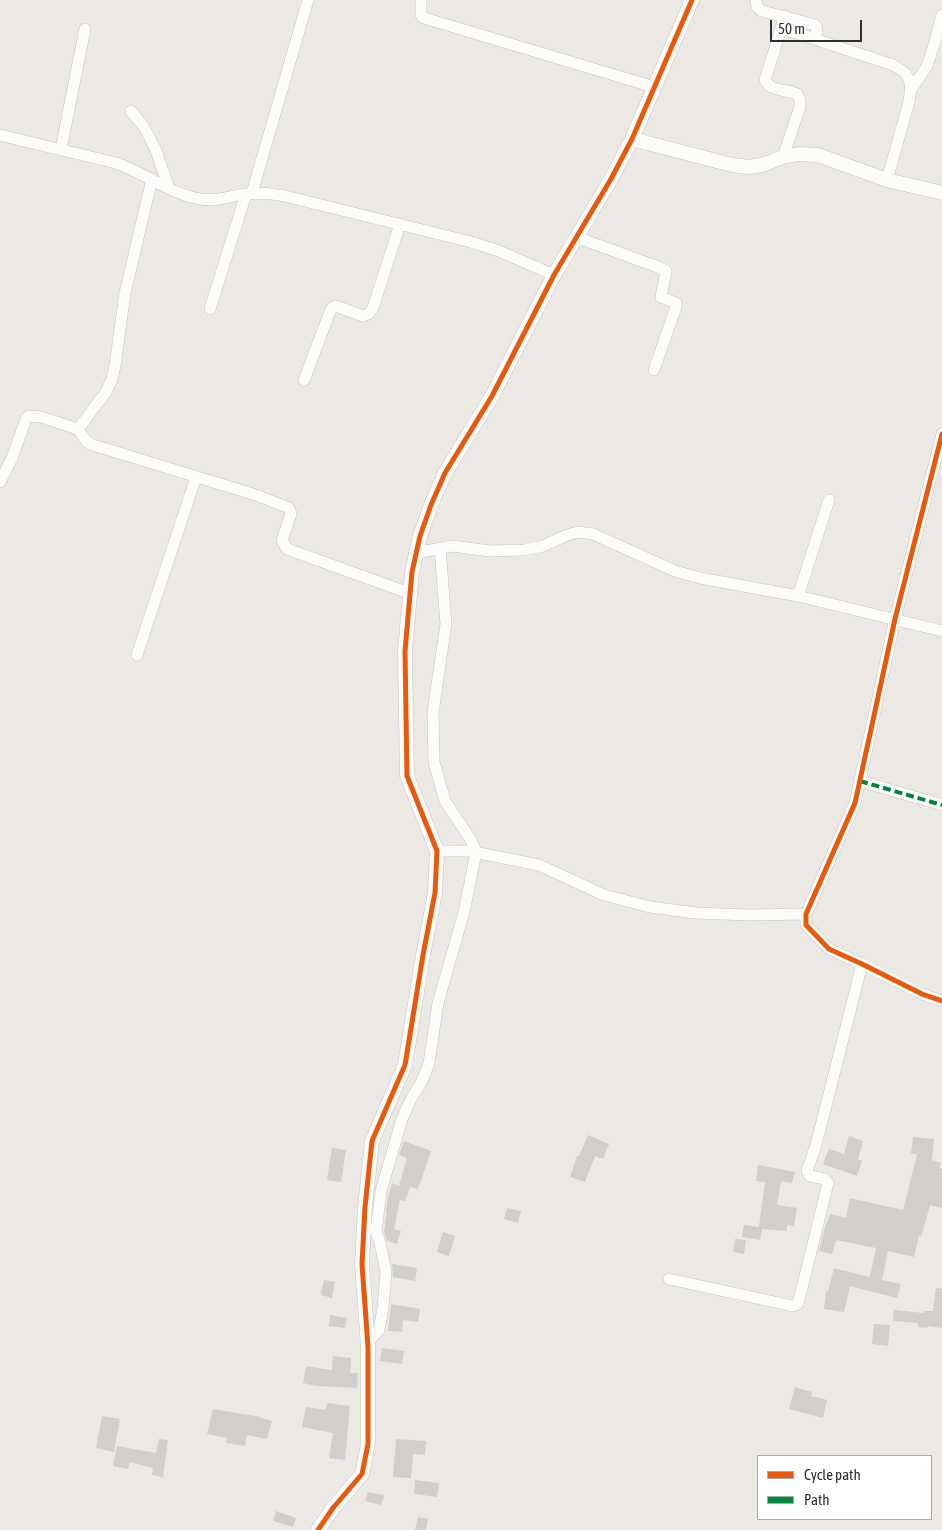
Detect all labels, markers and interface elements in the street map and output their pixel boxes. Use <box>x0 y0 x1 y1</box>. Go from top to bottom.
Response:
scale bar <box>772 10 864 42</box>
text: 50 m <box>778 20 805 37</box>
legend <box>757 1455 932 1520</box>
text: Cycle path <box>804 1466 861 1483</box>
text: Path <box>804 1491 830 1508</box>

